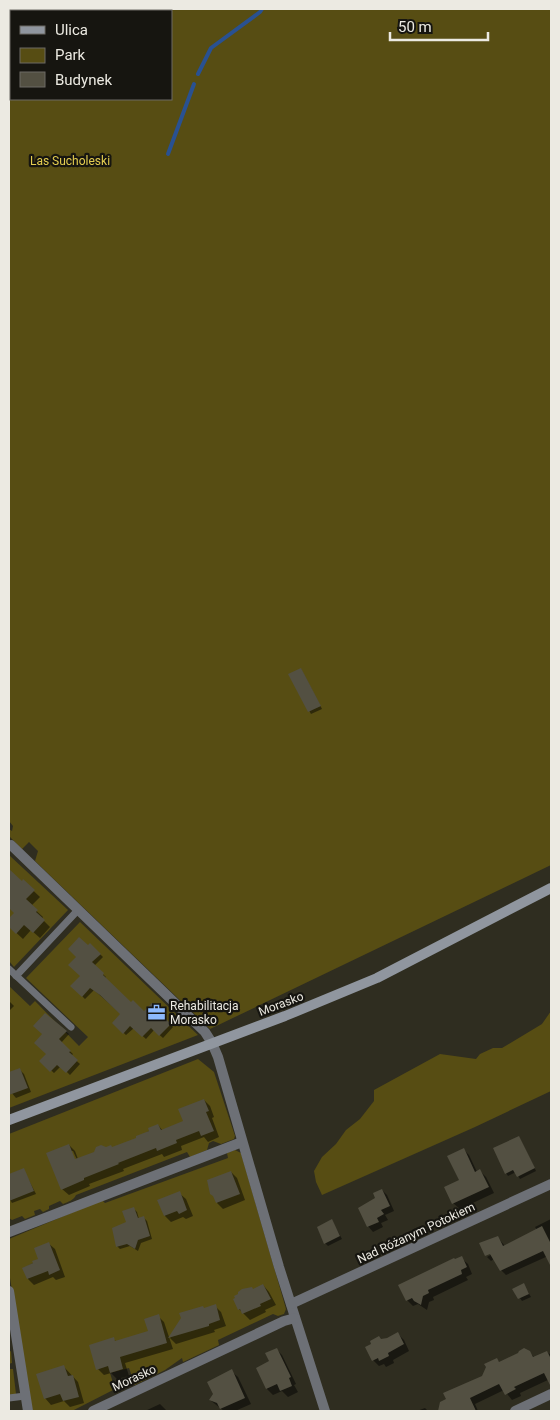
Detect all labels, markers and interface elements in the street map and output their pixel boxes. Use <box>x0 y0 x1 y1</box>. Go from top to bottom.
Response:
legend <box>10 10 172 100</box>
scale bar <box>390 10 488 42</box>
text: 50 m <box>398 18 432 36</box>
text: Ulica <box>55 21 88 39</box>
text: Park <box>55 46 86 64</box>
text: Budynek <box>55 71 112 89</box>
park label: Las Sucholeski <box>30 154 110 168</box>
street label: Morasko <box>257 989 305 1019</box>
place label: Rehabilitacja Morasko <box>170 999 239 1027</box>
office icon: Rehabilitacja Morasko <box>146 1003 166 1023</box>
street label: Nad Różanym Potokiem <box>355 1200 477 1266</box>
street label: Morasko <box>110 1362 158 1394</box>

